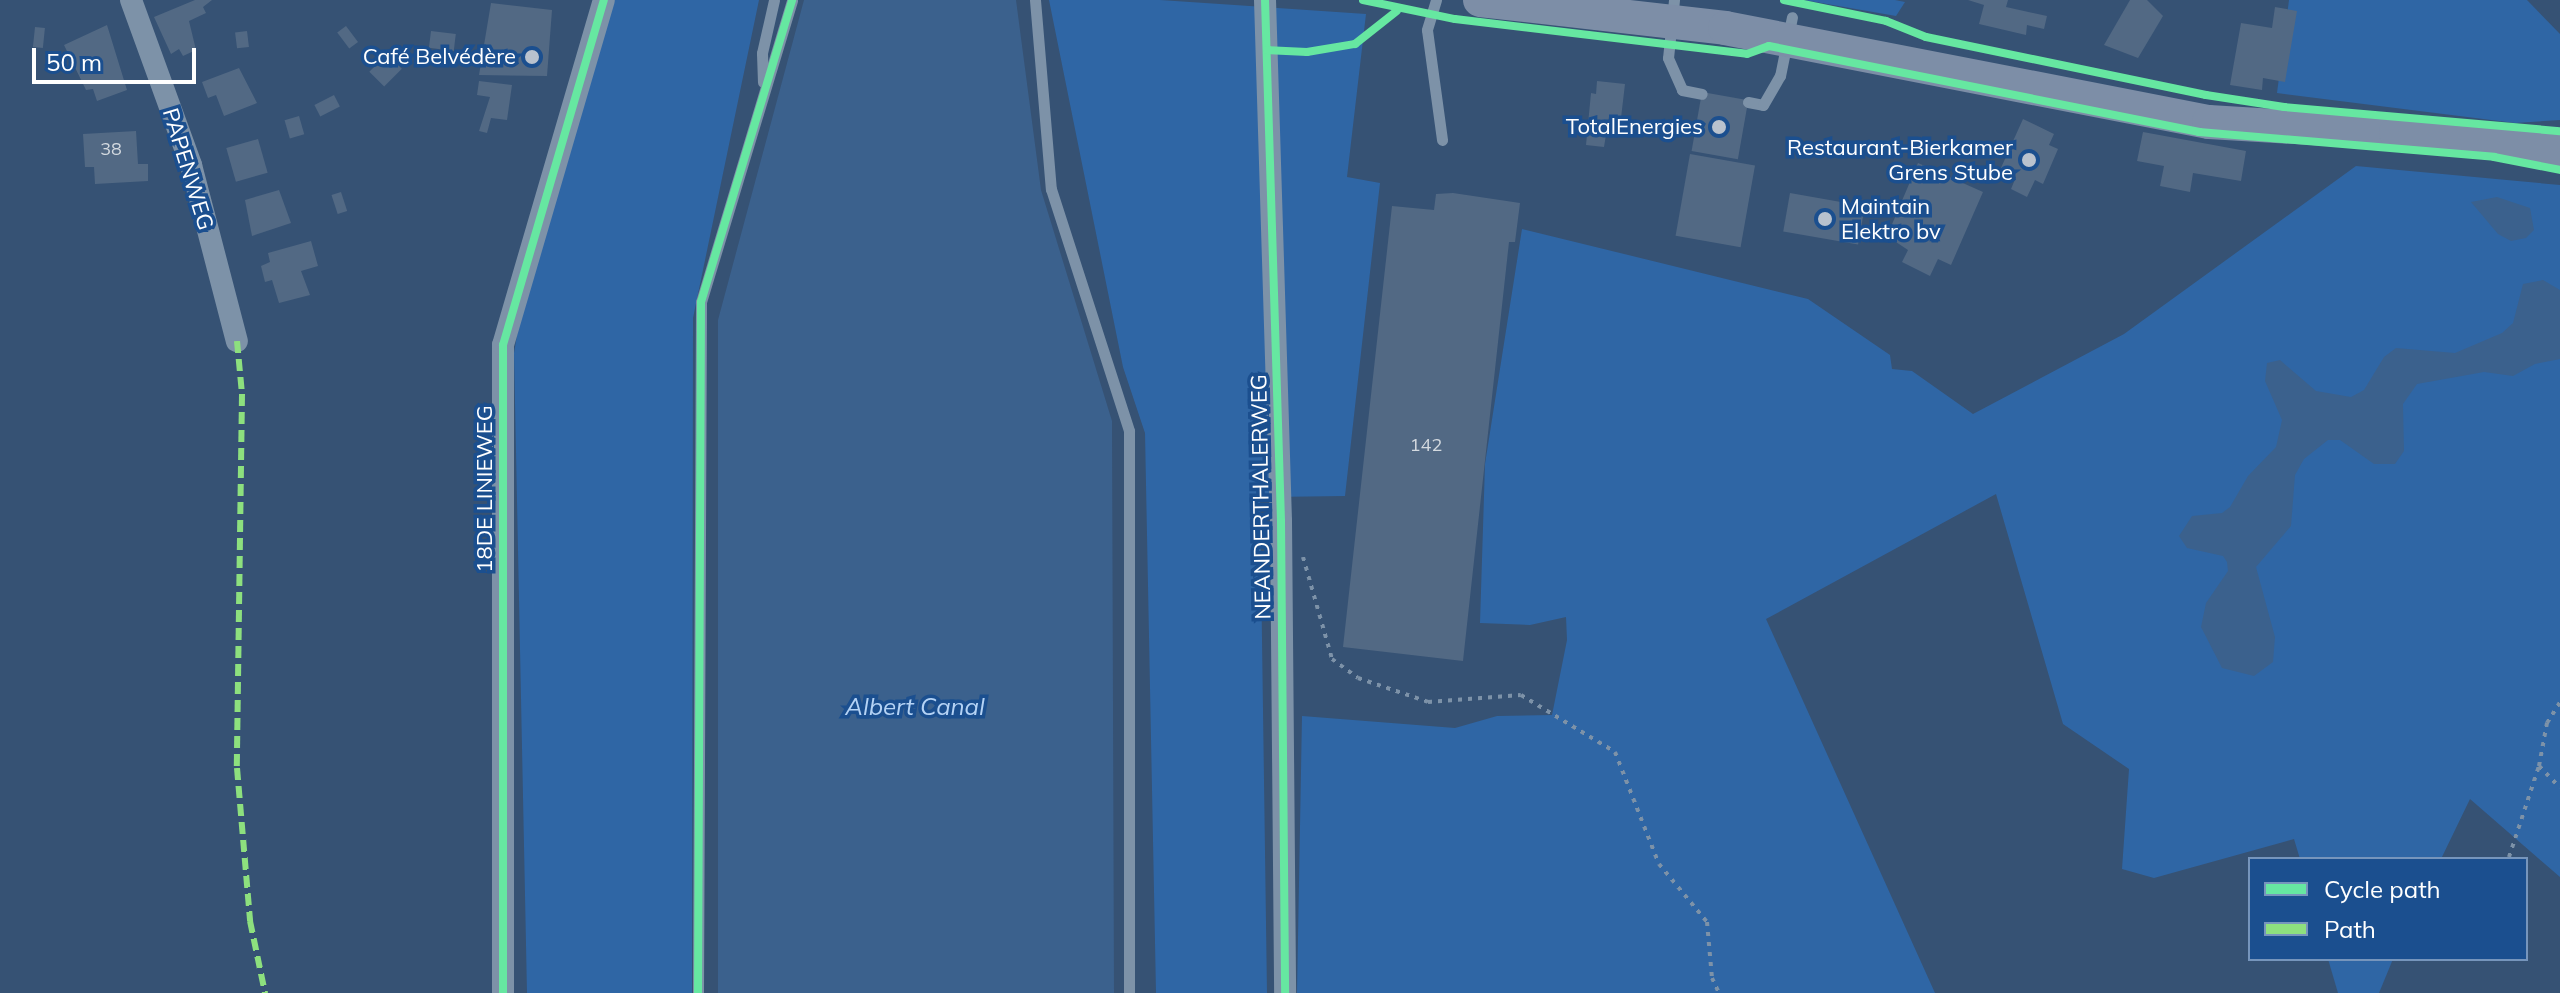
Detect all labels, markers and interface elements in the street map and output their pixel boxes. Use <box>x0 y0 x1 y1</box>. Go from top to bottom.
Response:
scale bar <box>36 32 200 82</box>
place label: Café Belvédère <box>363 44 516 70</box>
text: 50 m <box>46 47 102 77</box>
marker: Café Belvédère <box>523 48 541 66</box>
street label: PAPENWEG <box>157 105 219 233</box>
place label: TotalEnergies <box>1566 114 1703 140</box>
marker: TotalEnergies <box>1710 118 1728 136</box>
place label: Restaurant-Bierkamer Grens Stube <box>1787 134 2013 186</box>
house number: 38 <box>100 138 122 160</box>
marker: Restaurant-Bierkamer Grens Stube <box>2020 151 2038 169</box>
place label: Maintain Elektro bv <box>1841 193 1941 244</box>
marker: Maintain Elektro bv <box>1816 210 1834 228</box>
street label: NEANDERTHALERWEG <box>1246 374 1276 620</box>
street label: 18DE LINIEWEG <box>472 405 498 573</box>
house number: 142 <box>1410 434 1442 456</box>
water label: Albert Canal <box>845 693 985 721</box>
legend <box>2248 857 2528 961</box>
text: Cycle path <box>2324 874 2441 904</box>
text: Path <box>2324 914 2376 944</box>

